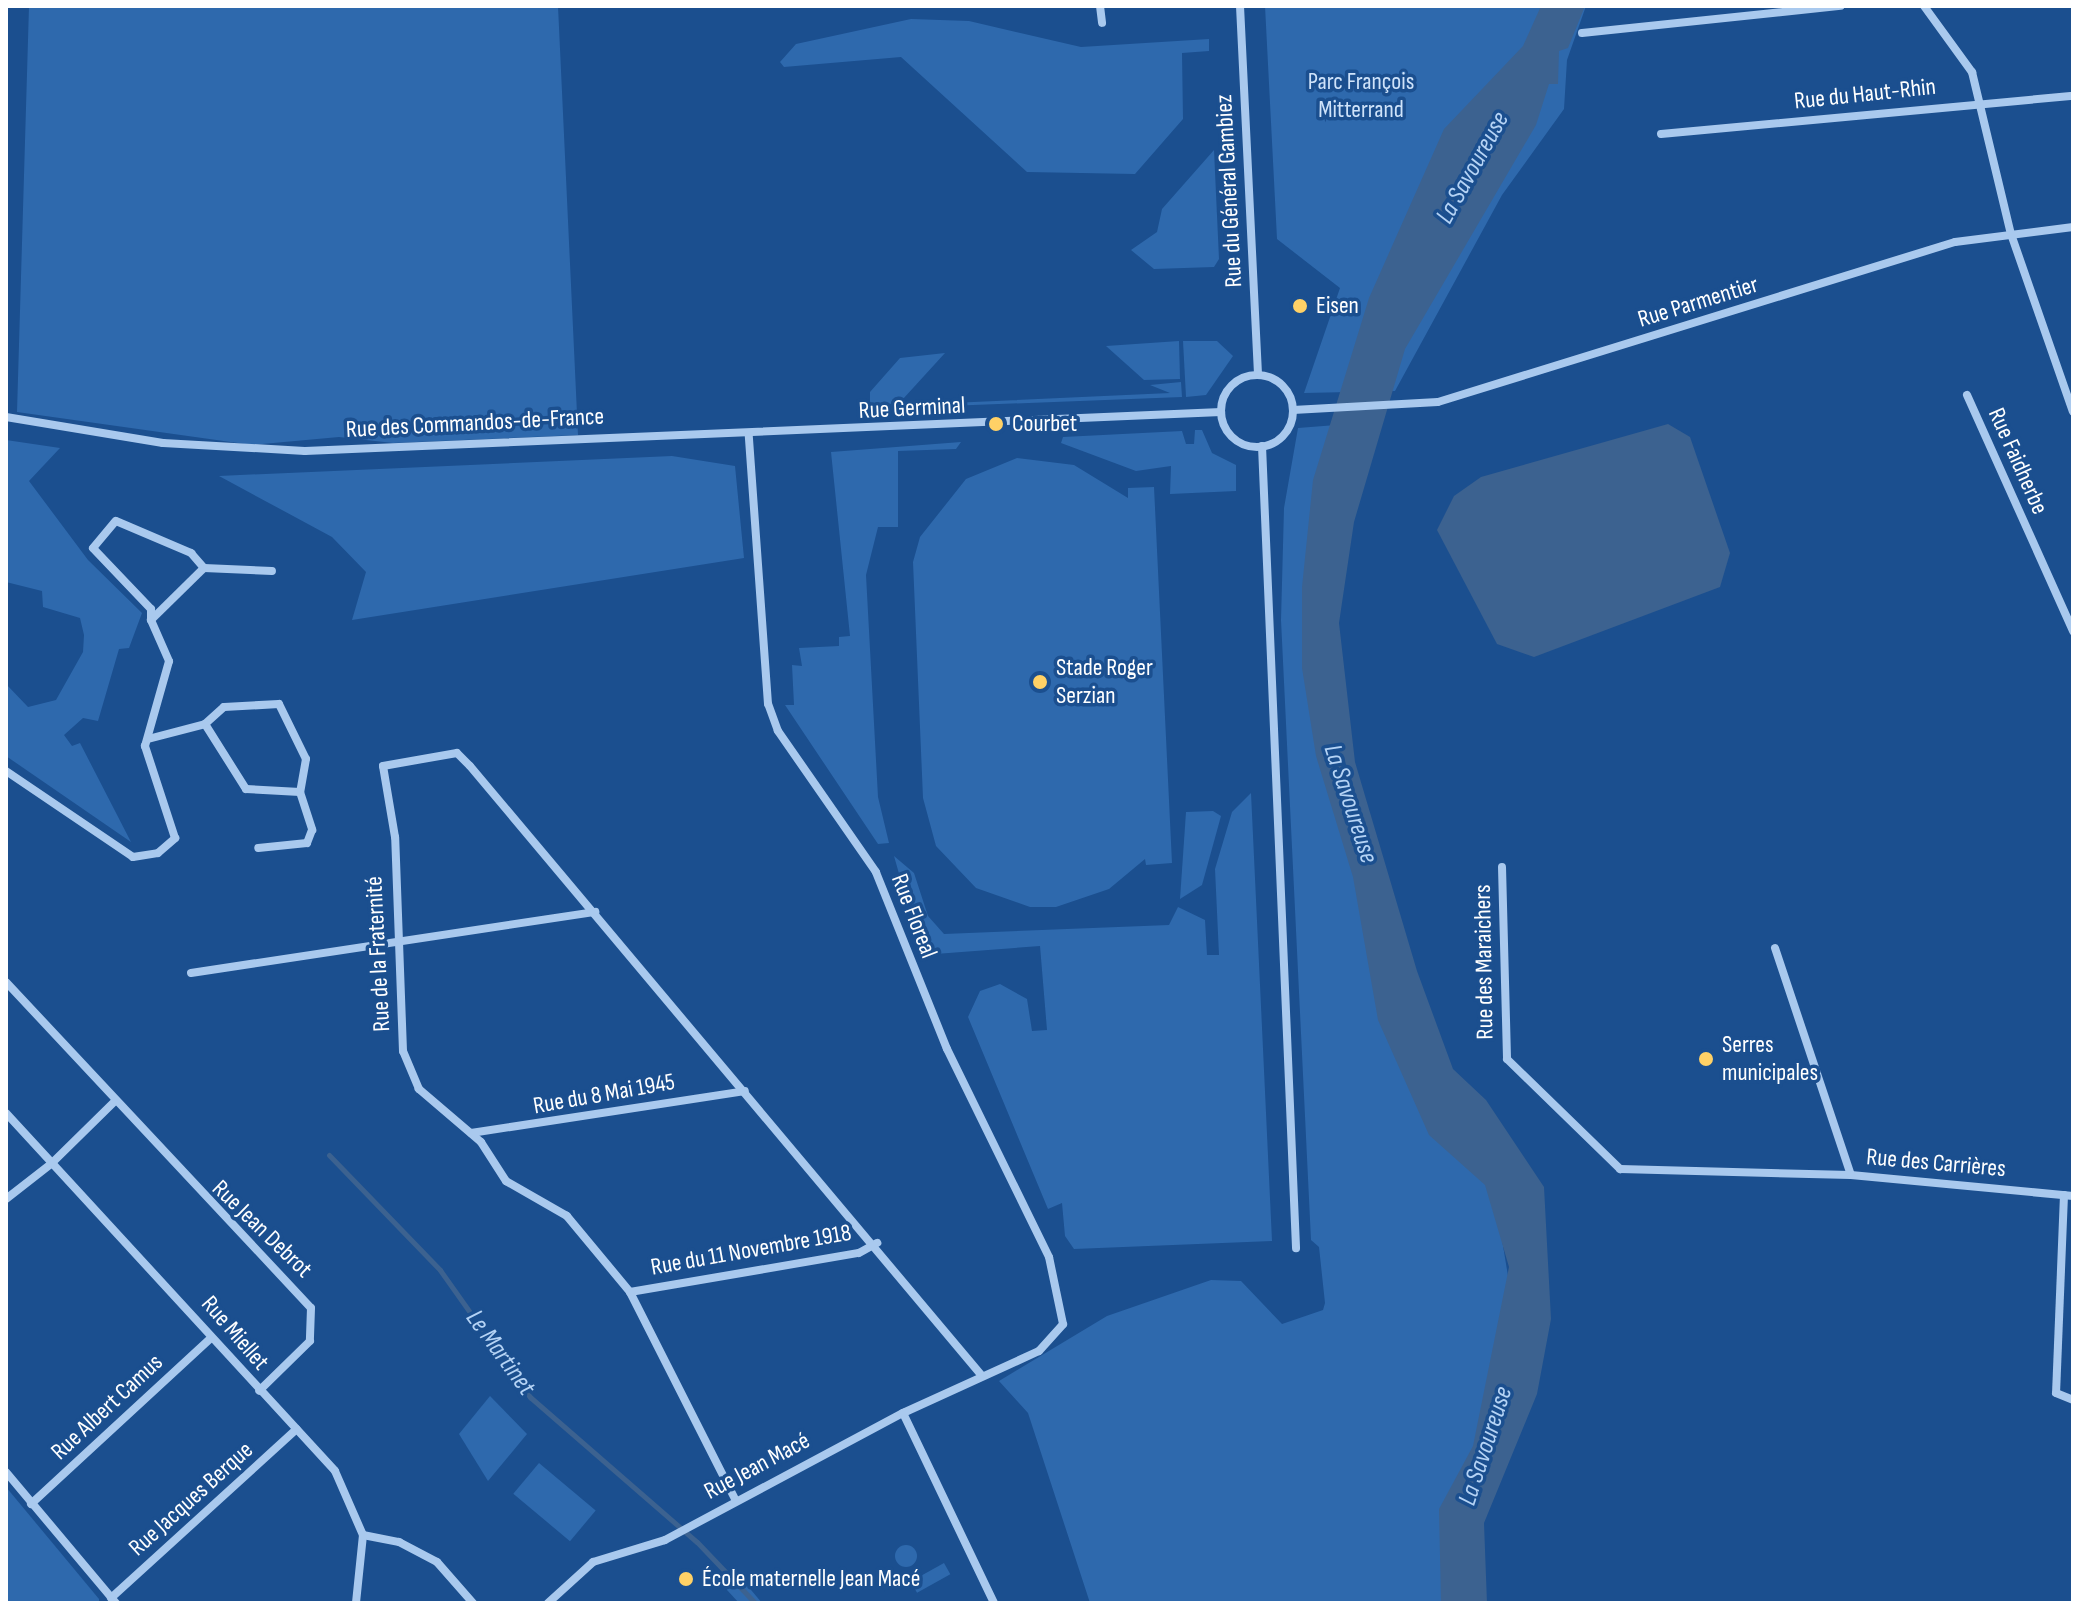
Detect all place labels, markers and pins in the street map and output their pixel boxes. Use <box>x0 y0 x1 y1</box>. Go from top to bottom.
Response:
place label: Eisen <box>1316 292 1359 320</box>
marker: Eisen <box>1291 297 1309 315</box>
place label: Courbet <box>1012 410 1077 438</box>
marker: Courbet <box>987 415 1005 433</box>
place label: Stade Roger Serzian <box>1056 654 1153 710</box>
marker: Stade Roger Serzian <box>1031 673 1049 691</box>
place label: Serres municipales <box>1722 1031 1818 1087</box>
marker: Serres municipales <box>1697 1050 1715 1068</box>
place label: École maternelle Jean Macé <box>702 1565 920 1593</box>
marker: École maternelle Jean Macé <box>677 1570 695 1588</box>

